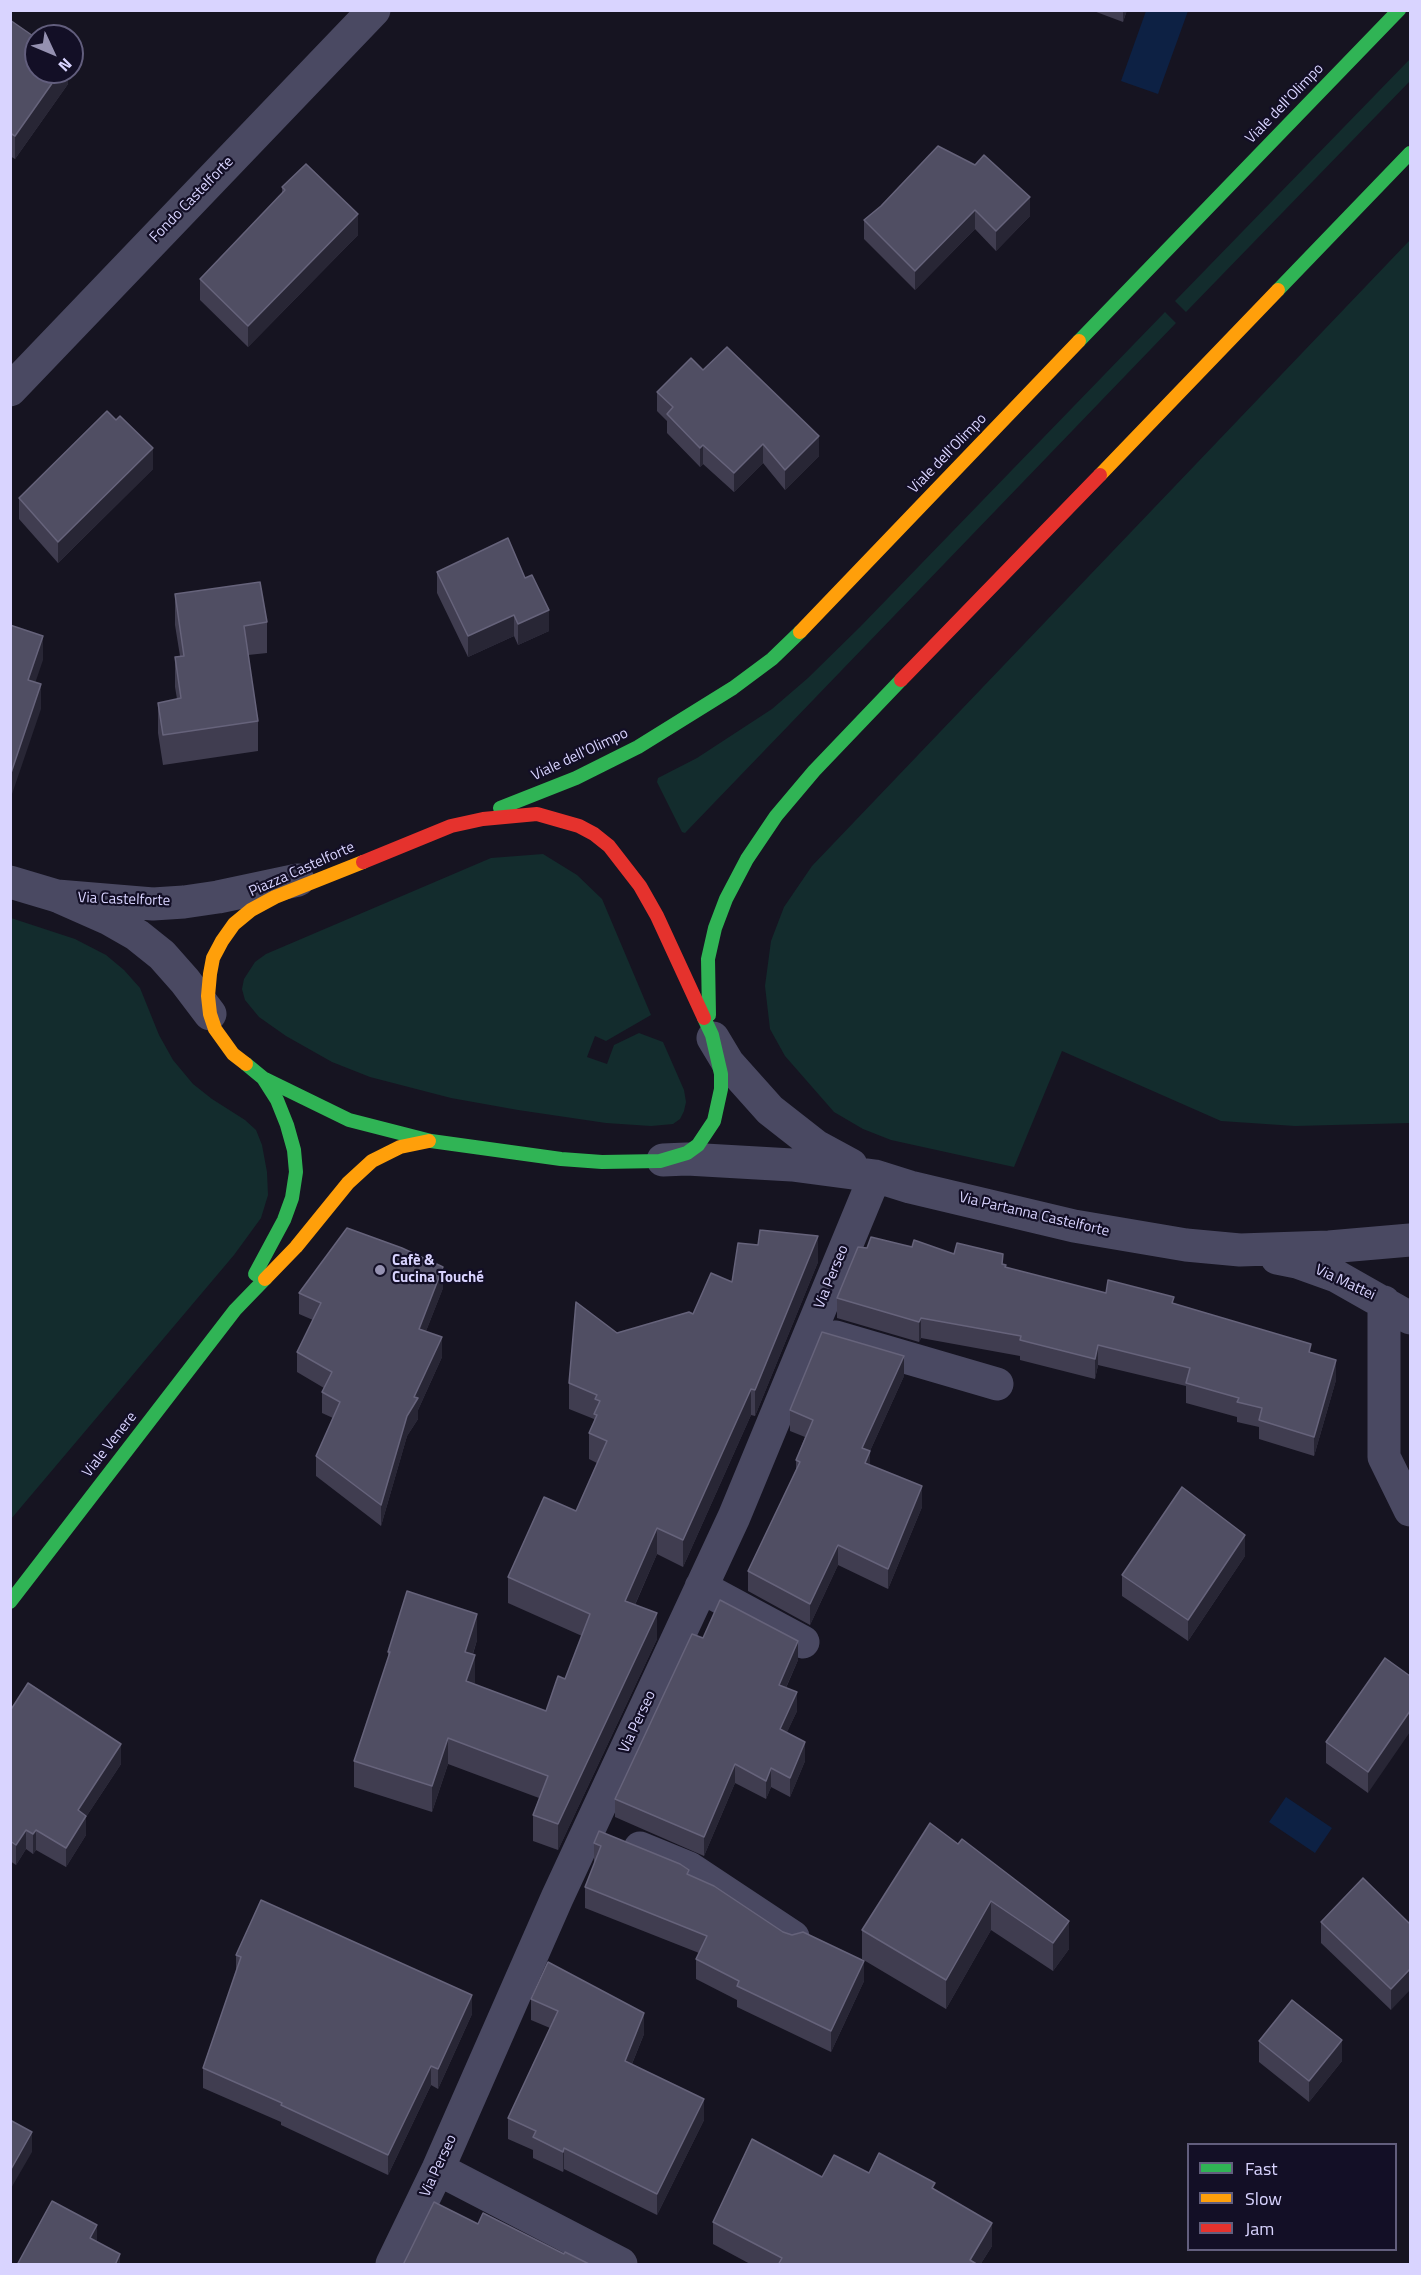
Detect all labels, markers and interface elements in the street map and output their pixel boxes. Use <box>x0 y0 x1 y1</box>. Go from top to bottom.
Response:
north arrow <box>24 24 84 84</box>
text: N <box>53 53 78 77</box>
street label: Viale dell'Olimpo <box>1242 60 1328 148</box>
street label: Fondo Castelforte <box>146 153 238 247</box>
street label: Viale dell'Olimpo <box>905 410 991 498</box>
street label: Viale dell'Olimpo <box>529 725 631 785</box>
street label: Piazza Castelforte <box>246 839 358 901</box>
street label: Via Castelforte <box>77 889 171 911</box>
street label: Via Partanna Castelforte <box>957 1189 1111 1241</box>
street label: Via Perseo <box>811 1243 853 1311</box>
place label: Cafè & Cucina Touché <box>392 1252 484 1287</box>
street label: Via Mattei <box>1312 1261 1378 1305</box>
marker: Cafè & Cucina Touché <box>373 1263 387 1277</box>
street label: Viale Venere <box>79 1409 141 1481</box>
street label: Via Perseo <box>616 1688 660 1756</box>
street label: Via Perseo <box>417 2132 461 2200</box>
legend <box>1187 2143 1397 2251</box>
text: Fast <box>1245 2155 1278 2182</box>
text: Slow <box>1245 2185 1282 2212</box>
text: Jam <box>1245 2215 1274 2242</box>

